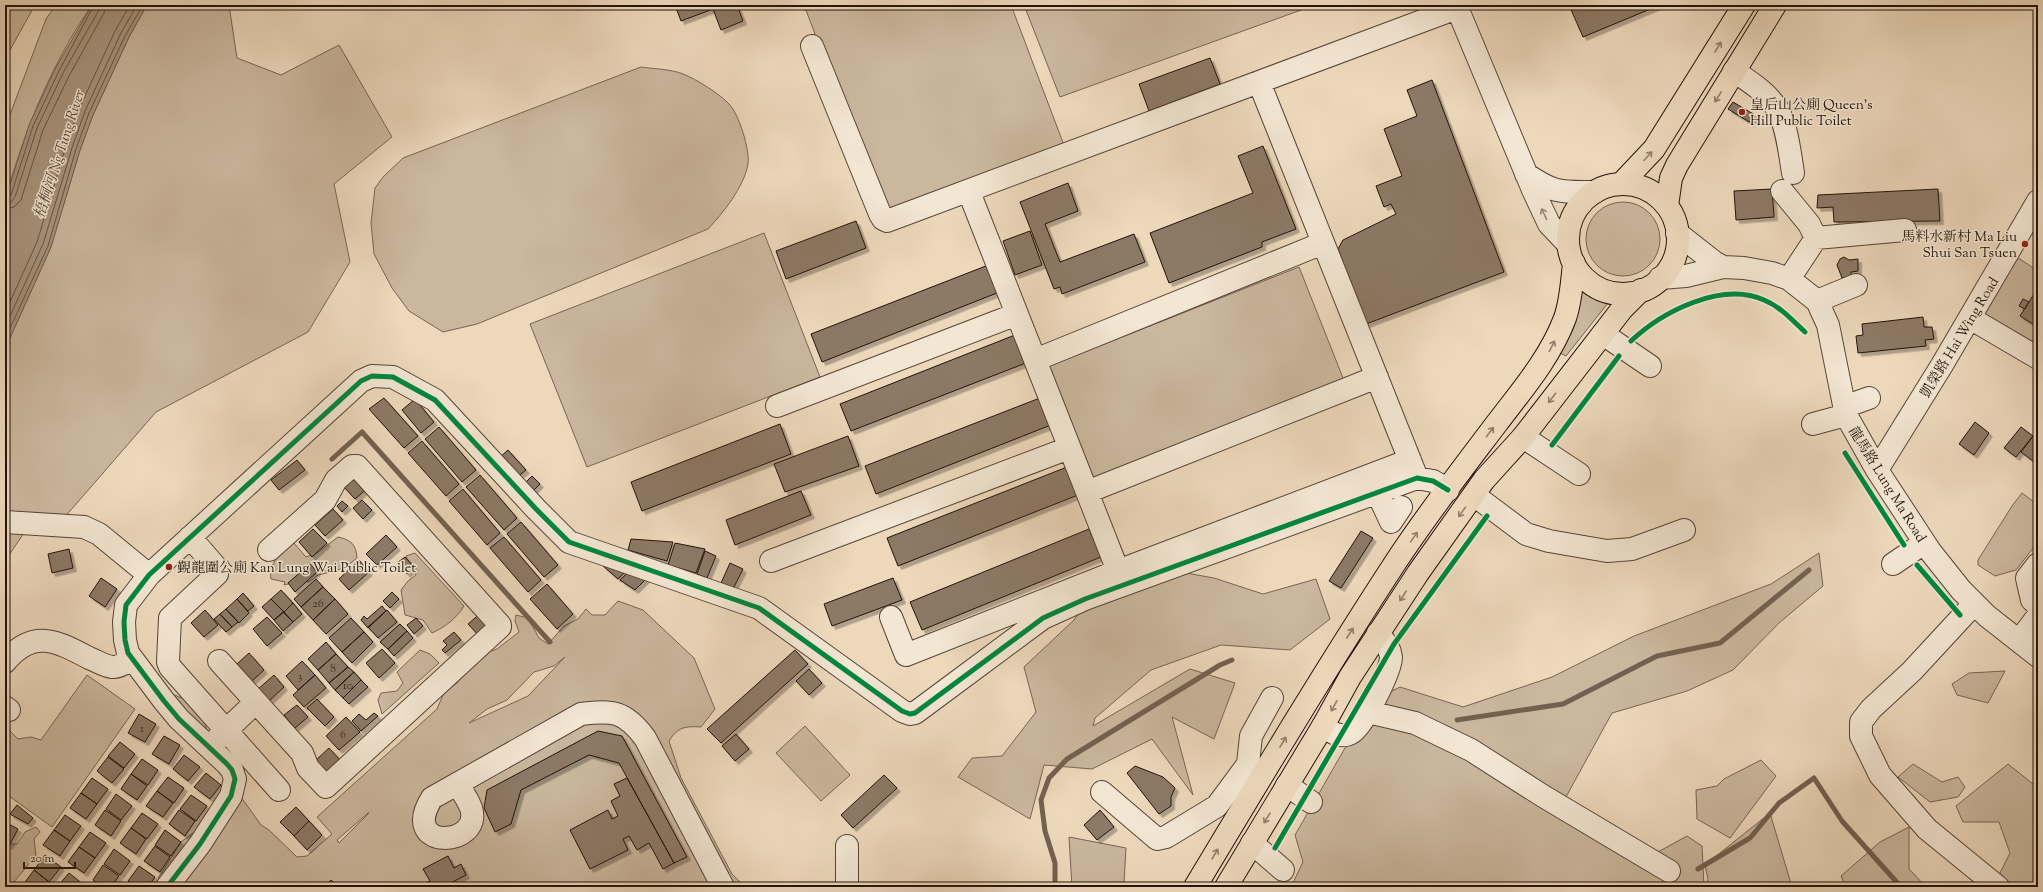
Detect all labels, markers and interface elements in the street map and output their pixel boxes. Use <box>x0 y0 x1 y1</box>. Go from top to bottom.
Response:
one-way arrow <box>1714 42 1722 53</box>
water label: 梧桐河 Ng Tung River <box>30 87 91 221</box>
one-way arrow <box>1713 91 1721 103</box>
place label: 皇后山公廁 Queen's Hill Public Toilet <box>1750 96 1873 132</box>
marker: 皇后山公廁 Queen's Hill Public Toilet <box>1737 107 1747 117</box>
one-way arrow <box>1643 151 1652 161</box>
one-way arrow <box>1540 208 1547 220</box>
place label: 馬料水新村 Ma Liu Shui San Tsuen <box>1901 228 2017 264</box>
marker: 馬料水新村 Ma Liu Shui San Tsuen <box>2020 239 2030 249</box>
street label: 凱榮路 Hai Wing Road <box>1917 274 2005 402</box>
one-way arrow <box>1548 340 1556 352</box>
one-way arrow <box>1548 393 1557 404</box>
street label: 龍馬路 Lung Ma Road <box>1843 423 1930 547</box>
one-way arrow <box>1486 427 1494 438</box>
one-way arrow <box>1458 506 1466 517</box>
one-way arrow <box>1410 532 1418 543</box>
place label: 覲龍圍公廁 Kan Lung Wai Public Toilet <box>177 559 416 579</box>
marker: 覲龍圍公廁 Kan Lung Wai Public Toilet <box>164 562 174 572</box>
one-way arrow <box>1399 590 1407 601</box>
house number: 26 <box>312 595 324 613</box>
one-way arrow <box>1346 628 1355 639</box>
house number: 8 <box>330 660 336 678</box>
house number: 3 <box>298 668 303 686</box>
house number: 10 <box>343 677 353 695</box>
one-way arrow <box>1329 700 1337 712</box>
house number: 1 <box>140 720 144 738</box>
house number: 6 <box>340 726 346 744</box>
one-way arrow <box>1279 736 1287 748</box>
one-way arrow <box>1263 812 1271 824</box>
scale bar <box>24 844 75 870</box>
one-way arrow <box>1212 848 1220 860</box>
text: 20 m <box>30 850 55 868</box>

